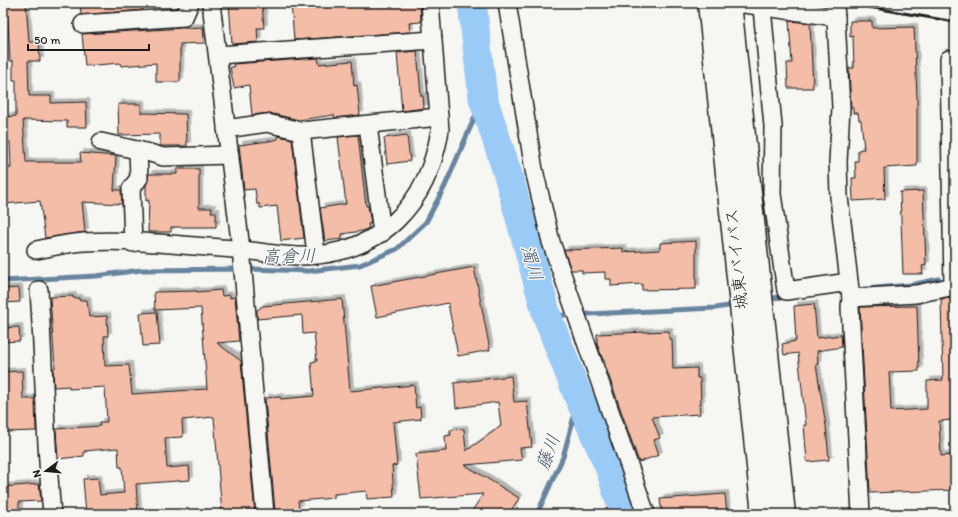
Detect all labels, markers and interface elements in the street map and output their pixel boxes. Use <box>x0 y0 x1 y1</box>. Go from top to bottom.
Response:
scale bar <box>28 26 149 52</box>
text: 50 m <box>34 33 60 47</box>
street label: 城東バイパス <box>721 207 751 311</box>
water label: 濁川 <box>516 243 548 283</box>
water label: 高倉川 <box>262 245 316 267</box>
water label: 藤川 <box>532 431 564 473</box>
north arrow <box>26 451 66 491</box>
text: N <box>30 468 44 479</box>

